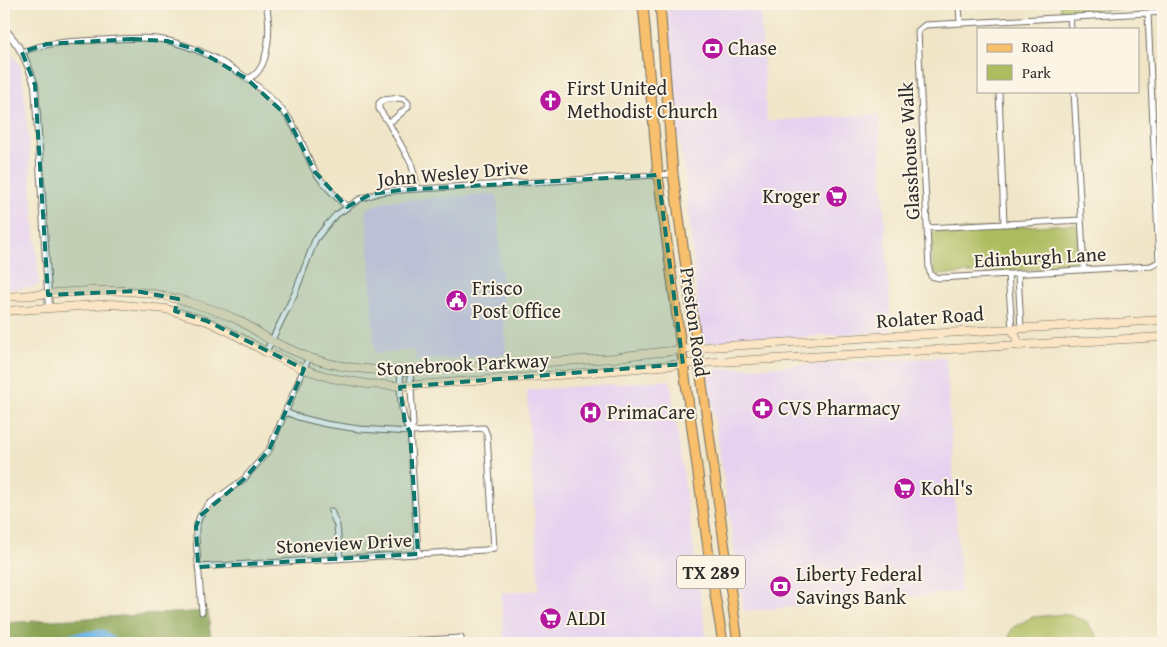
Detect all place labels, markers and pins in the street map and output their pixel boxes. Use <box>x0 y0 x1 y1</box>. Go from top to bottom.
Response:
place label: Chase <box>728 33 777 62</box>
bank icon: Chase <box>700 36 724 60</box>
place label: First United Methodist Church <box>567 73 718 125</box>
church icon: First United Methodist Church <box>539 88 563 112</box>
place label: Kroger <box>762 181 820 210</box>
supermarket icon: Kroger <box>824 184 848 208</box>
place label: Frisco Post Office <box>472 273 561 325</box>
public building icon: Frisco Post Office <box>444 288 468 312</box>
place label: CVS Pharmacy <box>778 393 900 422</box>
pharmacy icon: CVS Pharmacy <box>750 396 774 420</box>
place label: PrimaCare <box>607 397 695 426</box>
hospital icon: PrimaCare <box>579 400 603 424</box>
place label: Kohl's <box>921 473 973 502</box>
supermarket icon: Kohl's <box>893 476 917 500</box>
place label: Liberty Federal Savings Bank <box>796 559 923 611</box>
bank icon: Liberty Federal Savings Bank <box>768 574 792 598</box>
place label: ALDI <box>566 603 606 632</box>
supermarket icon: ALDI <box>538 606 562 630</box>

